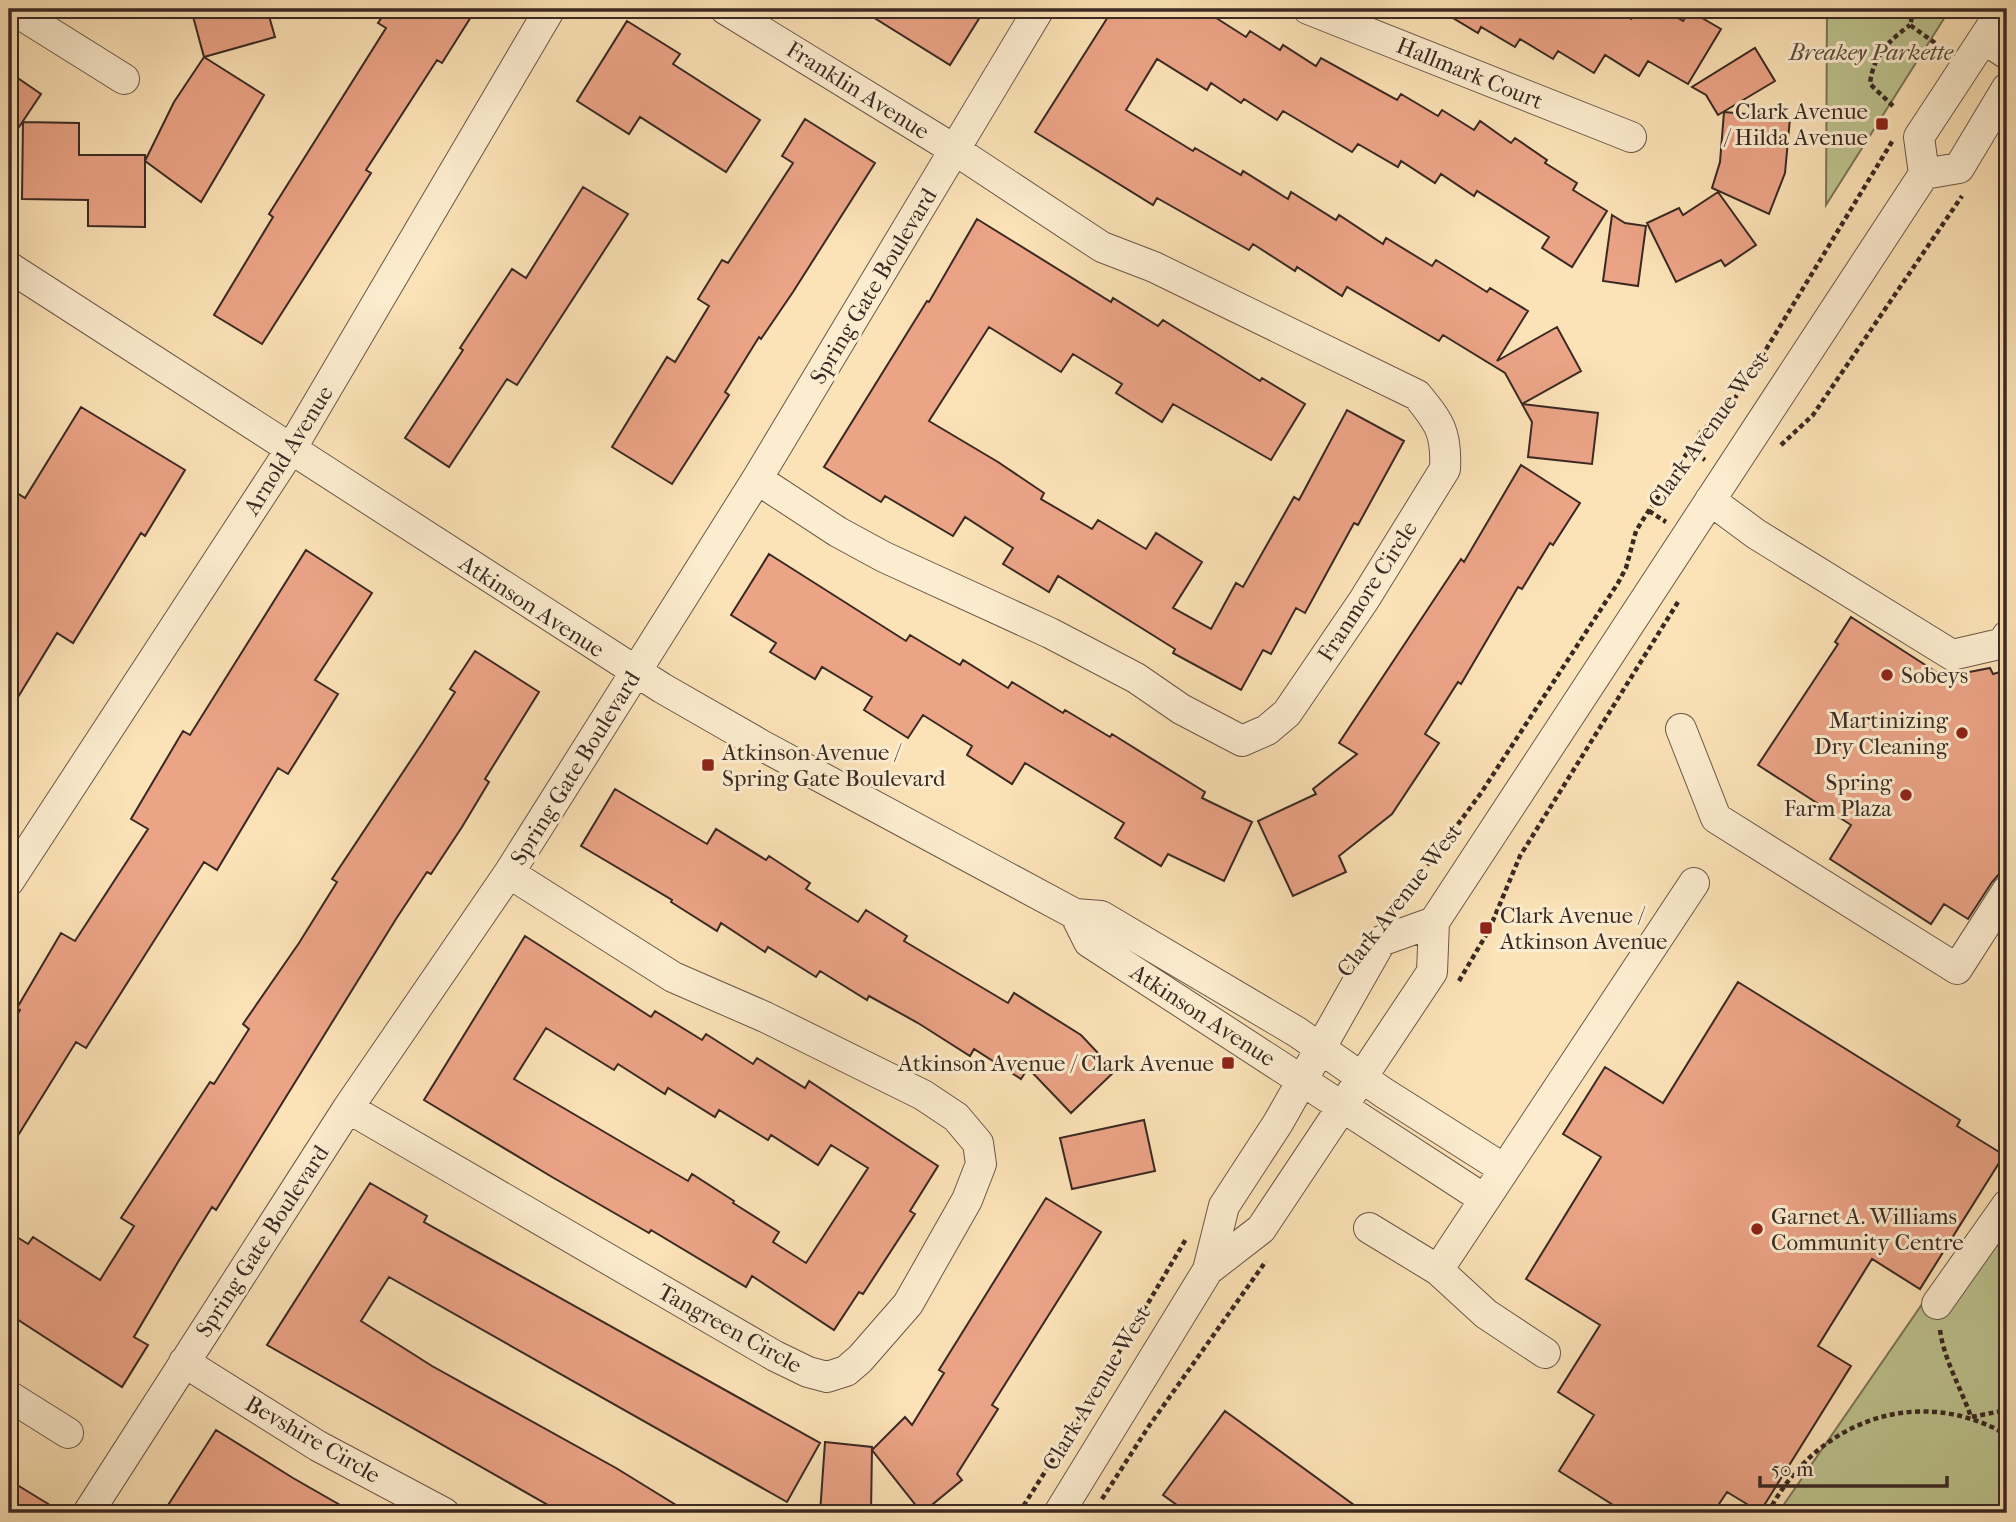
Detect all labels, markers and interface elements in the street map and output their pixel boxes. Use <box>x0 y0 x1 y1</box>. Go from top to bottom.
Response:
street label: Hallmark Court <box>1393 32 1547 115</box>
street label: Franklin Avenue <box>781 36 934 145</box>
park label: Breakey Parkette <box>1787 39 1954 66</box>
place label: Clark Avenue / Hilda Avenue <box>1723 98 1868 151</box>
marker: Clark Avenue / Hilda Avenue <box>1874 116 1890 132</box>
street label: Spring Gate Boulevard <box>804 183 943 389</box>
street label: Clark Avenue West <box>1642 346 1774 513</box>
street label: Arnold Avenue <box>237 381 339 521</box>
street label: Franmore Circle <box>1312 516 1423 667</box>
street label: Atkinson Avenue <box>453 549 609 663</box>
place label: Sobeys <box>1901 662 1968 689</box>
street label: Spring Gate Boulevard <box>505 666 646 870</box>
marker: Sobeys <box>1879 667 1895 683</box>
place label: Martinizing Dry Cleaning <box>1814 707 1949 760</box>
marker: Martinizing Dry Cleaning <box>1954 725 1970 741</box>
place label: Atkinson Avenue / Spring Gate Boulevard <box>721 739 946 792</box>
marker: Atkinson Avenue / Spring Gate Boulevard <box>700 757 716 773</box>
place label: Spring Farm Plaza <box>1784 769 1893 822</box>
marker: Spring Farm Plaza <box>1898 787 1914 803</box>
street label: Clark Avenue West <box>1331 818 1468 982</box>
place label: Clark Avenue / Atkinson Avenue <box>1499 902 1667 955</box>
marker: Clark Avenue / Atkinson Avenue <box>1478 920 1494 936</box>
street label: Atkinson Avenue <box>1124 958 1280 1072</box>
place label: Atkinson Avenue / Clark Avenue <box>897 1050 1214 1077</box>
marker: Atkinson Avenue / Clark Avenue <box>1220 1055 1236 1071</box>
street label: Spring Gate Boulevard <box>190 1140 335 1342</box>
place label: Garnet A. Williams Community Centre <box>1771 1203 1964 1256</box>
marker: Garnet A. Williams Community Centre <box>1749 1221 1765 1237</box>
street label: Tangreen Circle <box>653 1278 806 1379</box>
street label: Clark Avenue West <box>1037 1301 1156 1475</box>
street label: Bevshire Circle <box>241 1390 385 1489</box>
scale bar <box>1760 1445 1948 1489</box>
text: 50 m <box>1771 1457 1814 1481</box>

